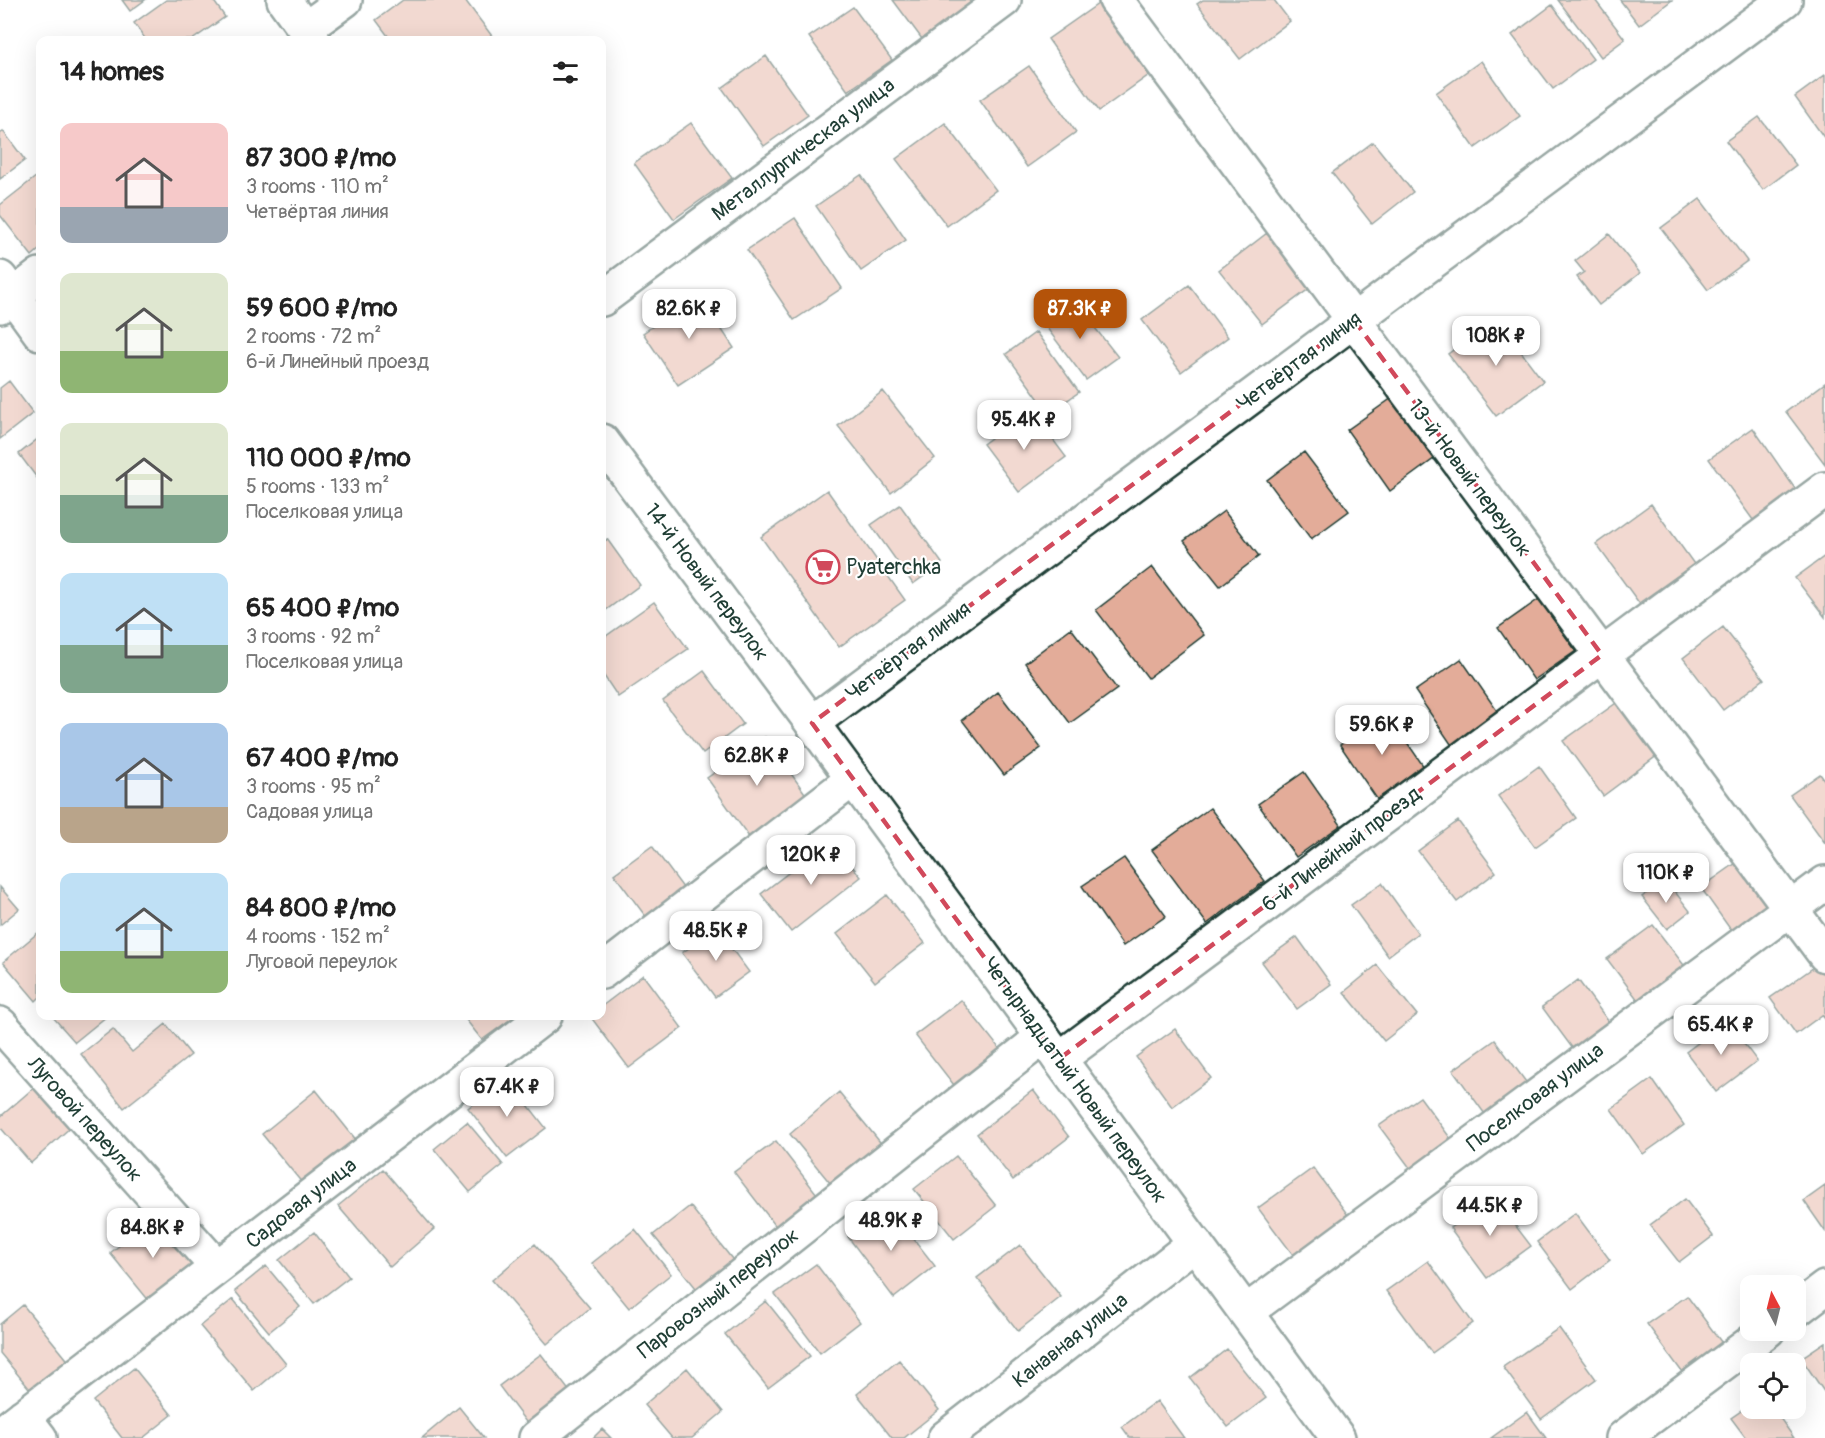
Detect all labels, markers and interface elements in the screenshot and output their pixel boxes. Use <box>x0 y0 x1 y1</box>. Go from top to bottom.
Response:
text: 14 homes <box>60 56 164 88</box>
icon: filters <box>549 56 582 89</box>
street label: Металлургическая улица <box>706 72 900 227</box>
text: 87 300 ₽/mo <box>246 142 396 174</box>
icon: home <box>108 147 180 219</box>
text: 3 rooms · 110 m² <box>246 174 389 199</box>
text: Четвёртая линия <box>246 199 389 224</box>
pin: 82.6K ₽ <box>634 289 744 340</box>
pin: 87.3K ₽ <box>1025 289 1135 340</box>
text: 59 600 ₽/mo <box>246 292 397 324</box>
text: 82.6K ₽ <box>656 296 722 321</box>
text: 87.3K ₽ <box>1048 296 1112 321</box>
icon: home <box>108 297 180 369</box>
street label: Четвёртая линия <box>1231 306 1367 417</box>
pin: 108K ₽ <box>1447 316 1545 367</box>
text: 108K ₽ <box>1466 323 1526 348</box>
text: 2 rooms · 72 m² <box>246 324 381 349</box>
text: 6-й Линейный проезд <box>246 349 429 374</box>
street label: 13-й Новый переулок <box>1402 394 1538 562</box>
pin: 95.4K ₽ <box>969 400 1079 451</box>
text: 95.4K ₽ <box>991 407 1057 432</box>
text: 110 000 ₽/mo <box>246 442 411 474</box>
icon: home <box>108 447 180 519</box>
text: 5 rooms · 133 m² <box>246 474 389 499</box>
street label: 14-й Новый переулок <box>639 498 775 667</box>
text: Поселковая улица <box>246 499 403 524</box>
supermarket icon: Pyaterchka <box>805 549 841 585</box>
place label: Pyaterchka <box>846 554 941 581</box>
text: 65 400 ₽/mo <box>246 592 399 624</box>
street label: Четвёртая линия <box>840 596 976 707</box>
icon: home <box>108 597 180 669</box>
text: 3 rooms · 92 m² <box>246 624 381 649</box>
text: Поселковая улица <box>246 649 403 674</box>
pin: 59.6K ₽ <box>1327 705 1437 756</box>
text: 59.6K ₽ <box>1349 712 1415 737</box>
pin: 62.8K ₽ <box>702 736 812 787</box>
text: 67 400 ₽/mo <box>246 742 399 774</box>
text: 62.8K ₽ <box>724 743 790 768</box>
icon: home <box>108 747 180 819</box>
text: 3 rooms · 95 m² <box>246 774 381 799</box>
street label: 6-й Линейный проезд <box>1256 781 1427 918</box>
text: Садовая улица <box>246 799 373 824</box>
pin: 120K ₽ <box>762 835 860 886</box>
text: 120K ₽ <box>780 842 842 867</box>
pin: 110K ₽ <box>1617 853 1715 904</box>
text: 110K ₽ <box>1637 860 1695 885</box>
text: 84 800 ₽/mo <box>246 892 396 924</box>
icon: home <box>108 897 180 969</box>
pin: 48.5K ₽ <box>661 911 771 962</box>
text: 48.5K ₽ <box>683 918 749 943</box>
text: 4 rooms · 152 m² <box>246 924 390 949</box>
text: Луговой переулок <box>246 949 398 974</box>
street label: Четырнадцатый Новый переулок <box>976 952 1173 1209</box>
pin: 65.4K ₽ <box>1666 1005 1776 1056</box>
text: 65.4K ₽ <box>1688 1012 1754 1037</box>
street label: Поселковая улица <box>1461 1037 1609 1158</box>
street label: Луговой переулок <box>21 1050 148 1188</box>
pin: 67.4K ₽ <box>452 1067 562 1118</box>
text: 67.4K ₽ <box>474 1074 540 1099</box>
street label: Садовая улица <box>240 1152 362 1255</box>
pin: 44.5K ₽ <box>1435 1186 1545 1237</box>
text: 44.5K ₽ <box>1457 1193 1523 1218</box>
pin: 48.9K ₽ <box>836 1201 946 1252</box>
pin: 84.8K ₽ <box>98 1208 208 1259</box>
text: 48.9K ₽ <box>859 1208 923 1233</box>
text: 84.8K ₽ <box>121 1215 185 1240</box>
street label: Паровозный переулок <box>632 1222 804 1365</box>
north arrow <box>1740 1275 1806 1341</box>
map controls <box>1740 1275 1806 1419</box>
street label: Канавная улица <box>1007 1287 1134 1394</box>
button: locate <box>1740 1353 1806 1419</box>

